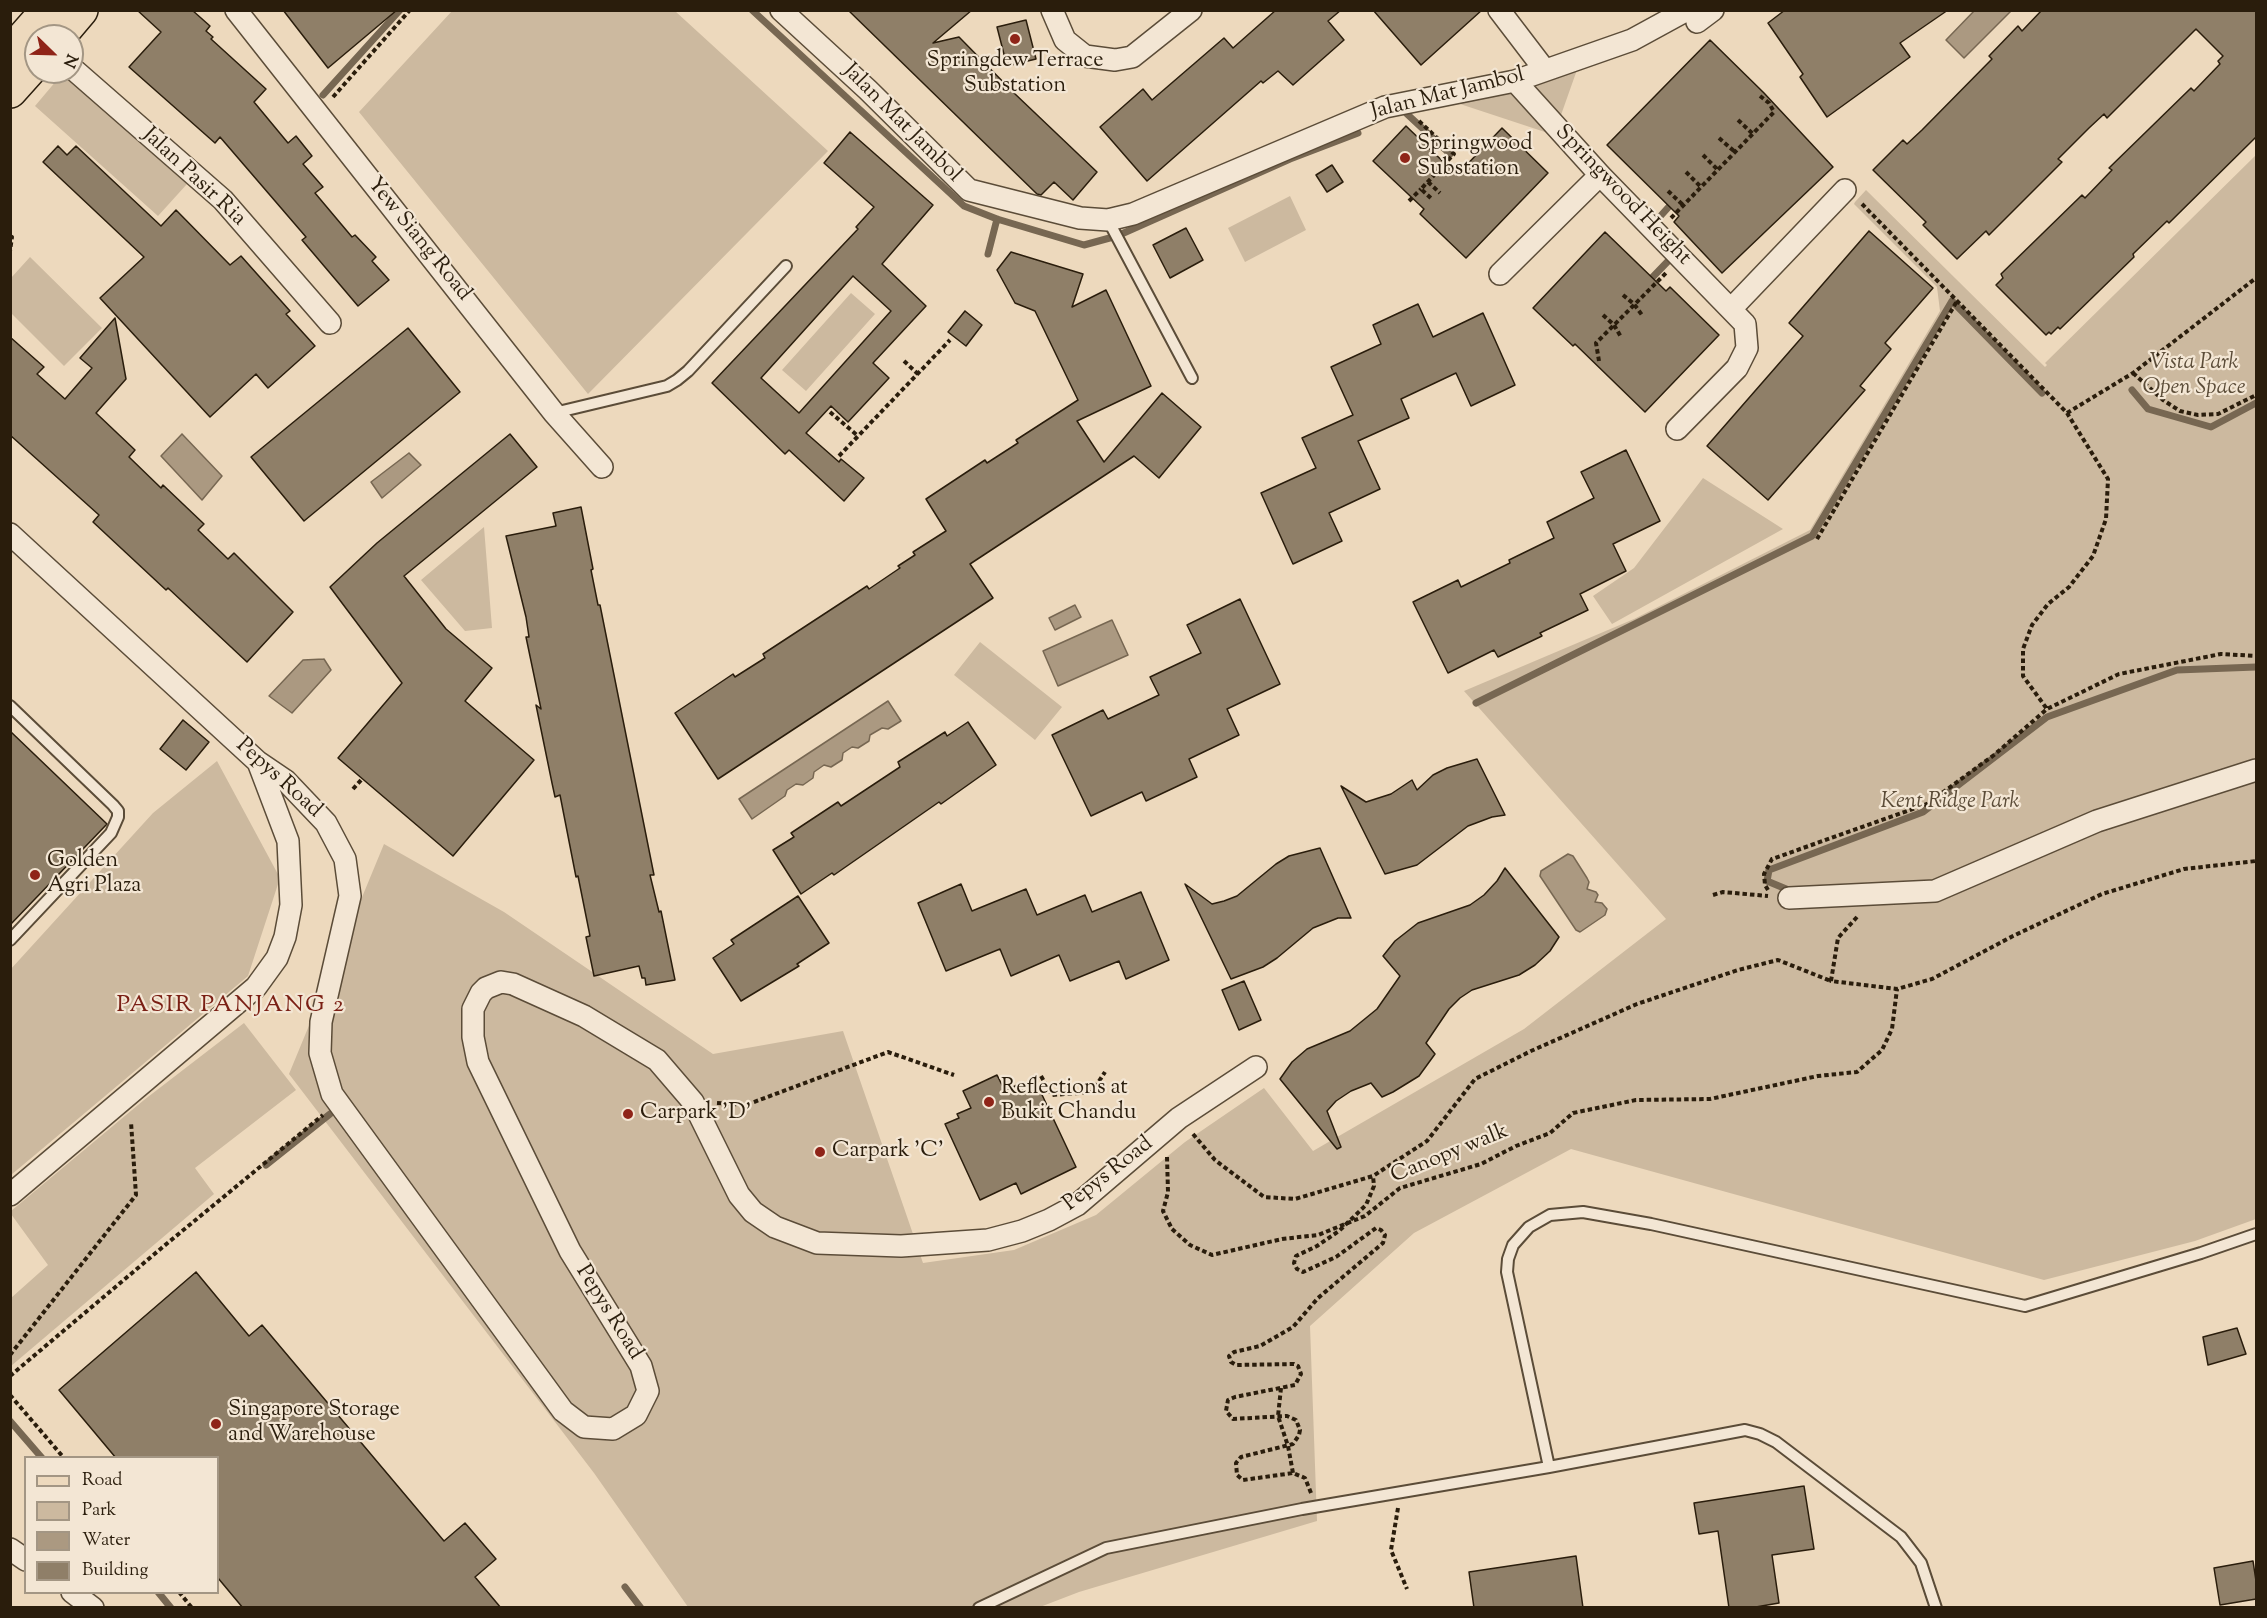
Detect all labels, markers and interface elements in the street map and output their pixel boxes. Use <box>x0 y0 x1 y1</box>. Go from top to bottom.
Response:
north arrow <box>24 24 84 84</box>
marker: Springdew Terrace Substation <box>1008 32 1022 46</box>
place label: Springdew Terrace Substation <box>927 49 1103 100</box>
text: N <box>56 50 82 71</box>
street label: Jalan Mat Jambol <box>836 59 966 189</box>
street label: Jalan Mat Jambol <box>1368 63 1528 127</box>
street label: Springwood Height <box>1548 120 1696 272</box>
street label: Jalan Pasir Ria <box>135 123 251 233</box>
place label: Springwood Substation <box>1417 132 1533 184</box>
marker: Springwood Substation <box>1398 151 1412 165</box>
street label: Yew Siang Road <box>360 173 476 307</box>
park label: Vista Park Open Space <box>2142 351 2246 402</box>
street label: Pepys Road <box>229 733 327 825</box>
park label: Kent Ridge Park <box>1881 790 2019 816</box>
place label: Golden Agri Plaza <box>47 849 141 900</box>
marker: Golden Agri Plaza <box>28 868 42 882</box>
district label: PASIR PANJANG 2 <box>116 993 346 1021</box>
place label: Reflections at Bukit Chandu <box>1001 1076 1136 1128</box>
marker: Reflections at Bukit Chandu <box>982 1095 996 1109</box>
place label: Carpark 'D' <box>640 1101 751 1127</box>
marker: Carpark 'D' <box>621 1107 635 1121</box>
street label: Canopy walk <box>1387 1119 1513 1191</box>
street label: Pepys Road <box>1059 1132 1159 1218</box>
place label: Carpark 'C' <box>832 1139 944 1165</box>
marker: Carpark 'C' <box>813 1145 827 1159</box>
street label: Pepys Road <box>569 1261 647 1365</box>
place label: Singapore Storage and Warehouse <box>228 1398 400 1450</box>
marker: Singapore Storage and Warehouse <box>209 1417 223 1431</box>
legend <box>24 1456 219 1594</box>
text: Road <box>82 1468 122 1494</box>
text: Park <box>82 1498 116 1524</box>
text: Water <box>82 1528 130 1554</box>
text: Building <box>82 1558 148 1584</box>

